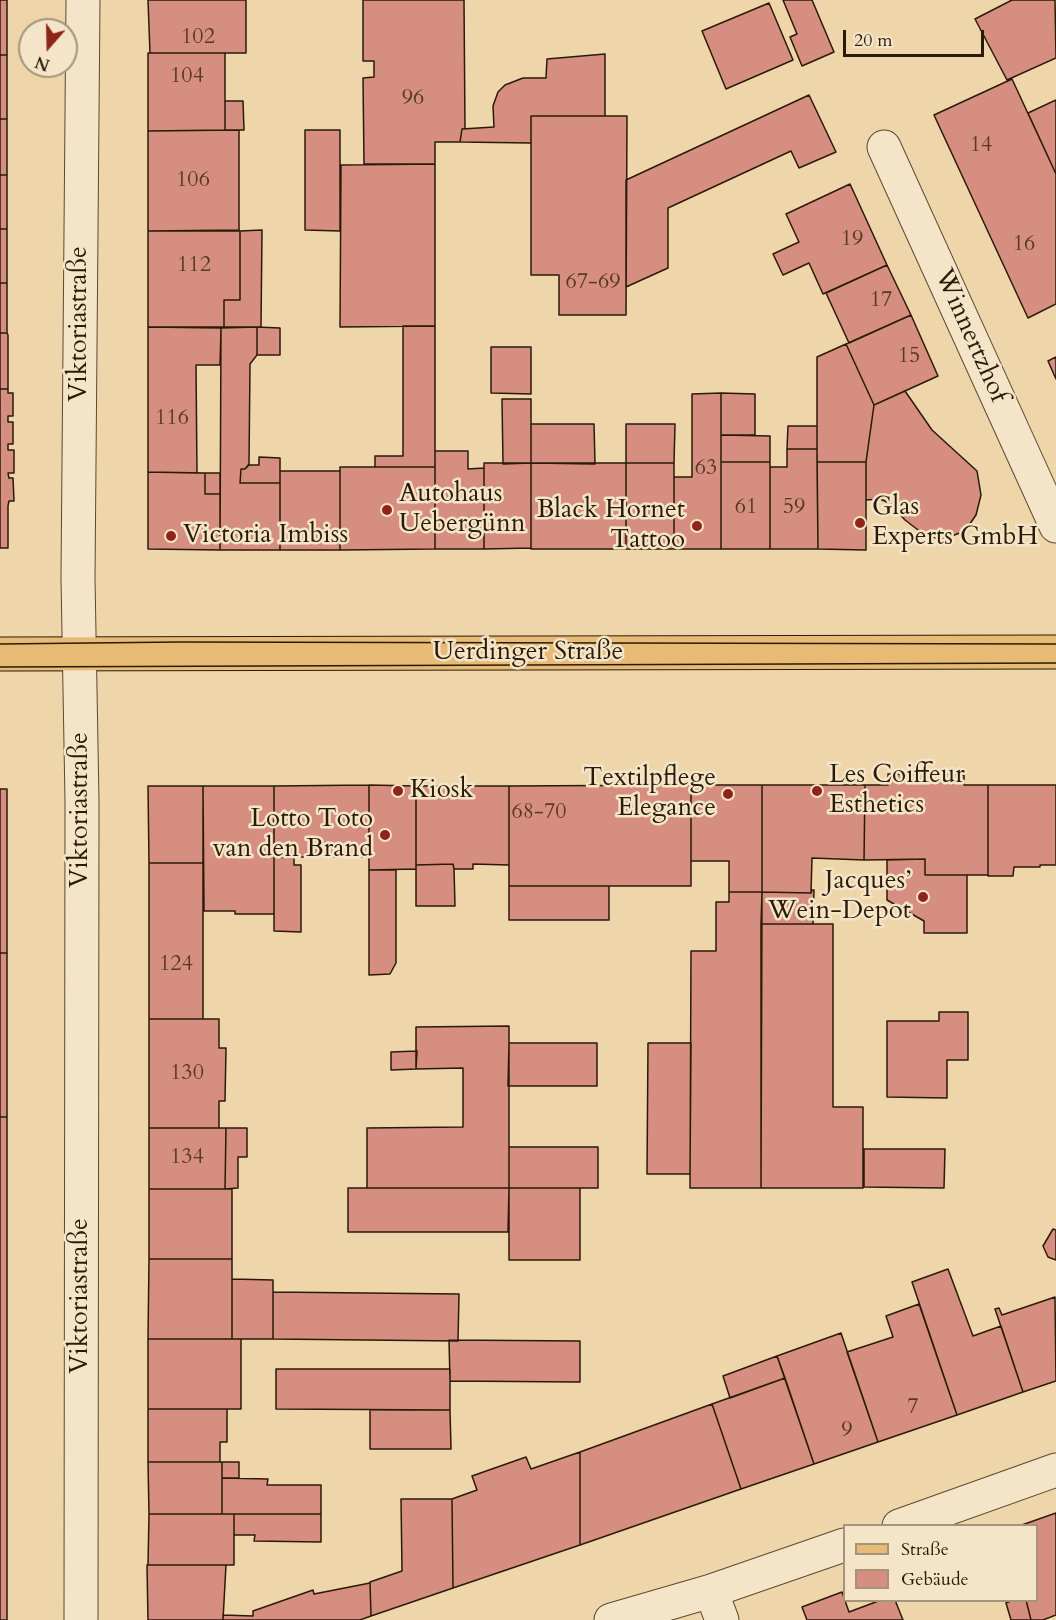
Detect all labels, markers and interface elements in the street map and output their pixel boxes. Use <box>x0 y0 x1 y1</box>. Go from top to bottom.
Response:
north arrow <box>18 18 78 78</box>
scale bar <box>846 18 987 56</box>
house number: 102 <box>181 25 215 51</box>
text: 20 m <box>854 28 893 53</box>
text: N <box>32 50 53 76</box>
house number: 104 <box>170 64 204 90</box>
house number: 96 <box>402 86 424 112</box>
house number: 14 <box>970 133 992 159</box>
house number: 106 <box>176 168 210 194</box>
house number: 19 <box>841 227 863 253</box>
house number: 16 <box>1013 232 1035 258</box>
street label: Viktoriastraße <box>64 246 96 402</box>
house number: 112 <box>177 253 211 279</box>
street label: Winnertzhof <box>927 264 1013 408</box>
house number: 67-69 <box>566 270 620 296</box>
house number: 17 <box>870 288 892 314</box>
house number: 15 <box>898 344 920 370</box>
house number: 116 <box>155 406 189 432</box>
house number: 63 <box>695 456 717 482</box>
place label: Autohaus Uebergünn <box>399 479 526 540</box>
place label: Glas Experts GmbH <box>872 492 1038 554</box>
place label: Black Hornet Tattoo <box>537 495 685 556</box>
house number: 61 <box>735 495 757 521</box>
house number: 59 <box>783 495 805 521</box>
marker: Autohaus Uebergünn <box>380 503 394 517</box>
marker: Glas Experts GmbH <box>853 516 867 530</box>
marker: Black Hornet Tattoo <box>690 519 704 533</box>
place label: Victoria Imbiss <box>183 520 348 552</box>
marker: Victoria Imbiss <box>164 529 178 543</box>
street label: Uerdinger Straße <box>433 637 623 669</box>
street label: Viktoriastraße <box>65 732 97 888</box>
place label: Les Coiffeur Esthetics <box>829 760 965 822</box>
place label: Textilpflege Elegance <box>583 763 716 825</box>
place label: Kiosk <box>410 775 473 807</box>
marker: Kiosk <box>391 784 405 798</box>
marker: Les Coiffeur Esthetics <box>810 784 824 798</box>
marker: Textilpflege Elegance <box>721 787 735 801</box>
house number: 68-70 <box>512 800 566 826</box>
place label: Lotto Toto van den Brand <box>212 804 373 866</box>
marker: Lotto Toto van den Brand <box>378 828 392 842</box>
place label: Jacques’ Wein-Depot <box>768 866 911 928</box>
marker: Jacques’ Wein-Depot <box>916 890 930 904</box>
house number: 124 <box>159 952 193 978</box>
house number: 130 <box>170 1061 204 1087</box>
house number: 134 <box>170 1145 204 1171</box>
street label: Viktoriastraße <box>65 1218 97 1374</box>
house number: 7 <box>907 1395 919 1421</box>
house number: 9 <box>841 1418 853 1444</box>
legend <box>843 1524 1038 1602</box>
text: Straße <box>901 1537 949 1562</box>
text: Gebäude <box>901 1567 969 1592</box>

